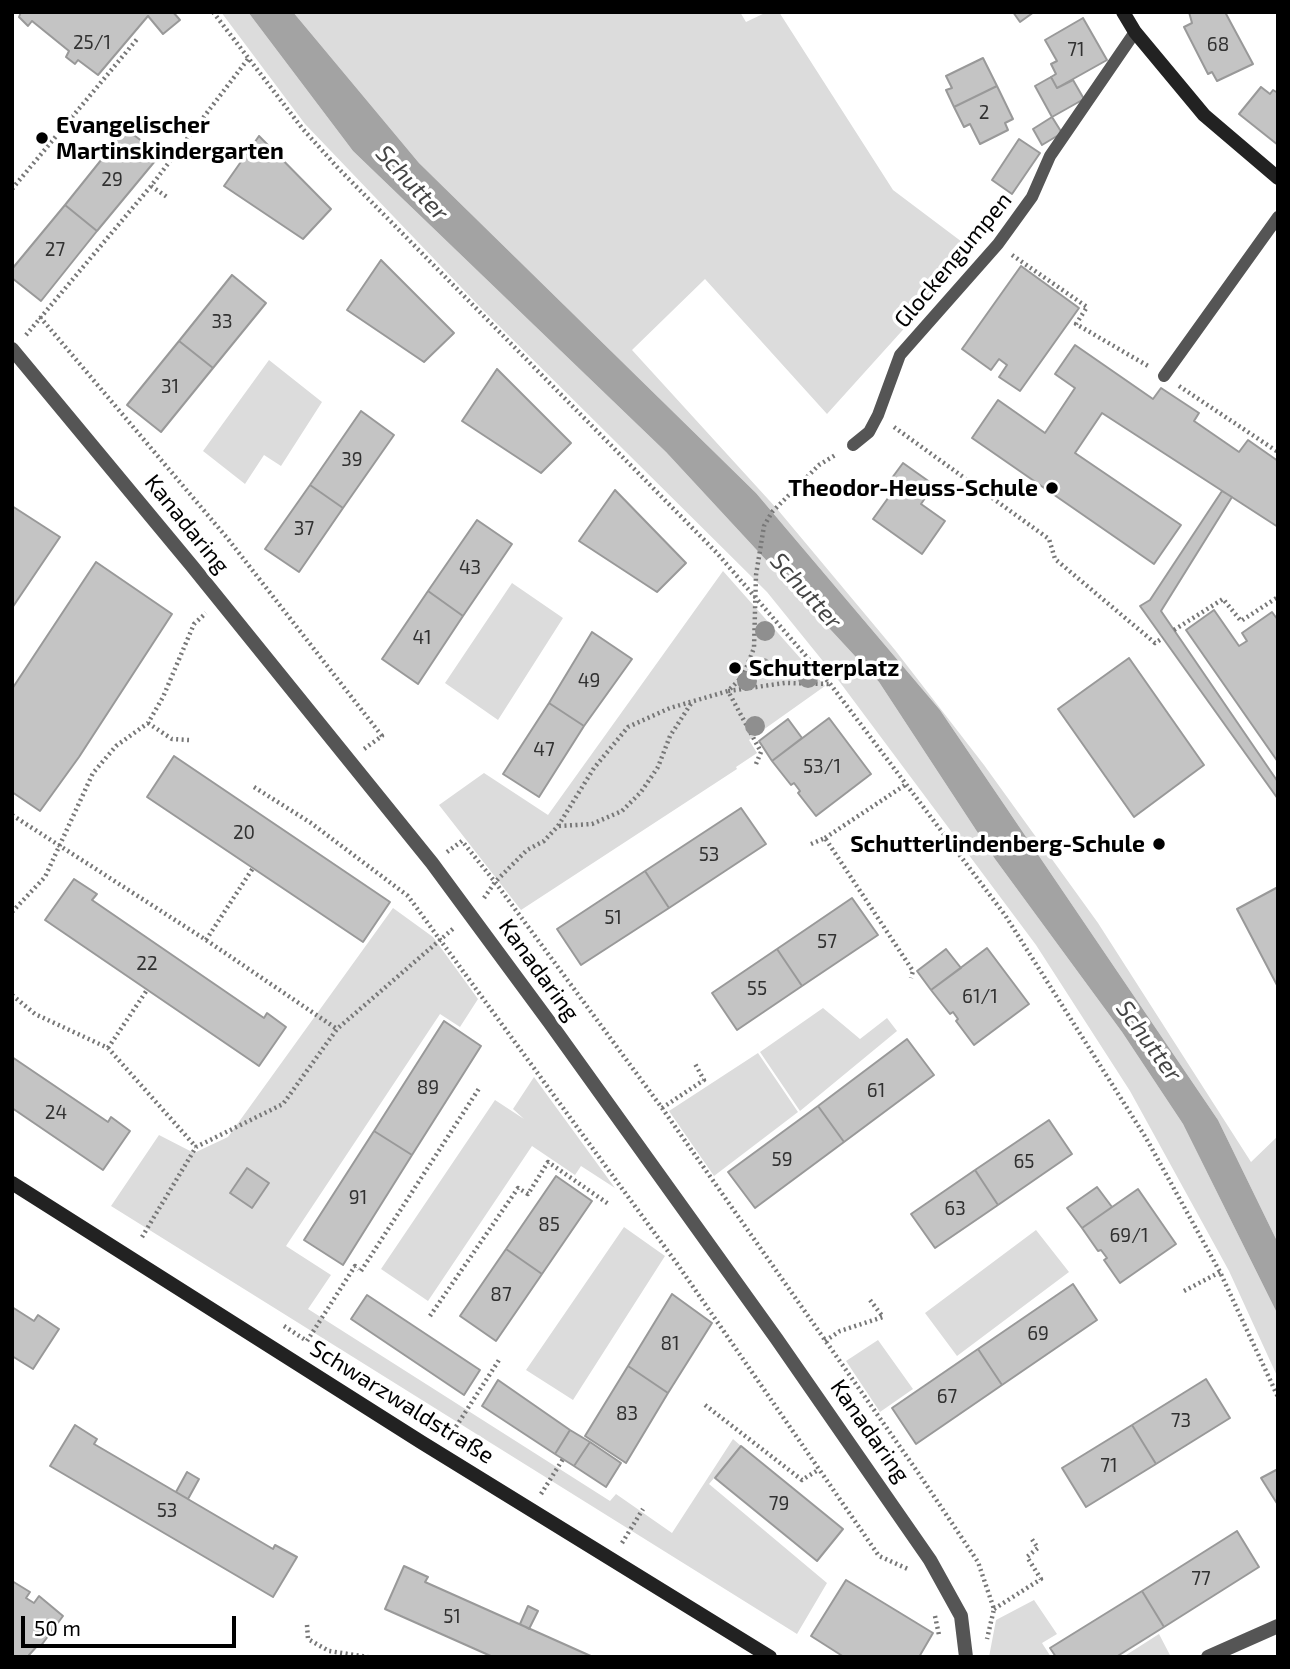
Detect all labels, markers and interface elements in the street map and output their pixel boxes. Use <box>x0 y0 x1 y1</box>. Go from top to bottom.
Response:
house number: 25/1 <box>73 32 111 54</box>
house number: 68 <box>1207 34 1229 56</box>
house number: 71 <box>1067 39 1085 61</box>
house number: 2 <box>979 102 989 124</box>
place label: Evangelischer Martinskindergarten <box>56 111 284 165</box>
marker: Evangelischer Martinskindergarten <box>34 130 50 146</box>
water label: Schutter <box>370 139 454 227</box>
house number: 29 <box>101 169 123 191</box>
street label: Glockengumpen <box>888 187 1018 333</box>
house number: 27 <box>45 239 65 261</box>
house number: 33 <box>211 311 233 333</box>
house number: 31 <box>161 376 179 398</box>
house number: 39 <box>341 449 363 471</box>
street label: Kanadaring <box>139 469 235 579</box>
place label: Theodor-Heuss-Schule <box>788 474 1038 502</box>
marker: Theodor-Heuss-Schule <box>1044 480 1060 496</box>
house number: 37 <box>294 518 314 540</box>
water label: Schutter <box>764 547 848 635</box>
house number: 43 <box>459 557 481 579</box>
house number: 41 <box>412 627 432 649</box>
place label: Schutterplatz <box>749 654 899 682</box>
marker: Schutterplatz <box>727 660 743 676</box>
house number: 49 <box>578 670 600 692</box>
house number: 47 <box>533 739 555 761</box>
house number: 53/1 <box>803 756 841 778</box>
house number: 20 <box>233 822 255 844</box>
place label: Schutterlindenberg-Schule <box>850 830 1145 858</box>
marker: Schutterlindenberg-Schule <box>1151 836 1167 852</box>
house number: 53 <box>699 844 719 866</box>
house number: 51 <box>604 907 622 929</box>
street label: Kanadaring <box>493 914 585 1026</box>
house number: 57 <box>817 931 837 953</box>
house number: 22 <box>136 953 158 975</box>
house number: 55 <box>747 978 767 1000</box>
house number: 61/1 <box>962 986 998 1008</box>
water label: Schutter <box>1110 995 1188 1087</box>
house number: 89 <box>417 1077 439 1099</box>
house number: 61 <box>867 1080 885 1102</box>
house number: 24 <box>45 1102 67 1124</box>
house number: 59 <box>771 1149 793 1171</box>
house number: 65 <box>1013 1151 1035 1173</box>
house number: 91 <box>349 1187 367 1209</box>
house number: 63 <box>944 1198 966 1220</box>
house number: 85 <box>538 1214 560 1236</box>
house number: 69/1 <box>1109 1225 1149 1247</box>
house number: 87 <box>490 1284 512 1306</box>
house number: 69 <box>1027 1323 1049 1345</box>
house number: 81 <box>660 1333 680 1355</box>
street label: Schwarzwaldstraße <box>305 1334 499 1470</box>
street label: Kanadaring <box>825 1374 915 1488</box>
house number: 67 <box>937 1386 957 1408</box>
house number: 83 <box>616 1403 638 1425</box>
house number: 73 <box>1171 1410 1191 1432</box>
house number: 71 <box>1100 1455 1118 1477</box>
house number: 79 <box>769 1493 789 1515</box>
house number: 53 <box>157 1500 177 1522</box>
house number: 77 <box>1191 1568 1211 1590</box>
scale bar <box>24 1602 240 1646</box>
house number: 51 <box>443 1606 461 1628</box>
text: 50 m <box>34 1615 81 1640</box>

